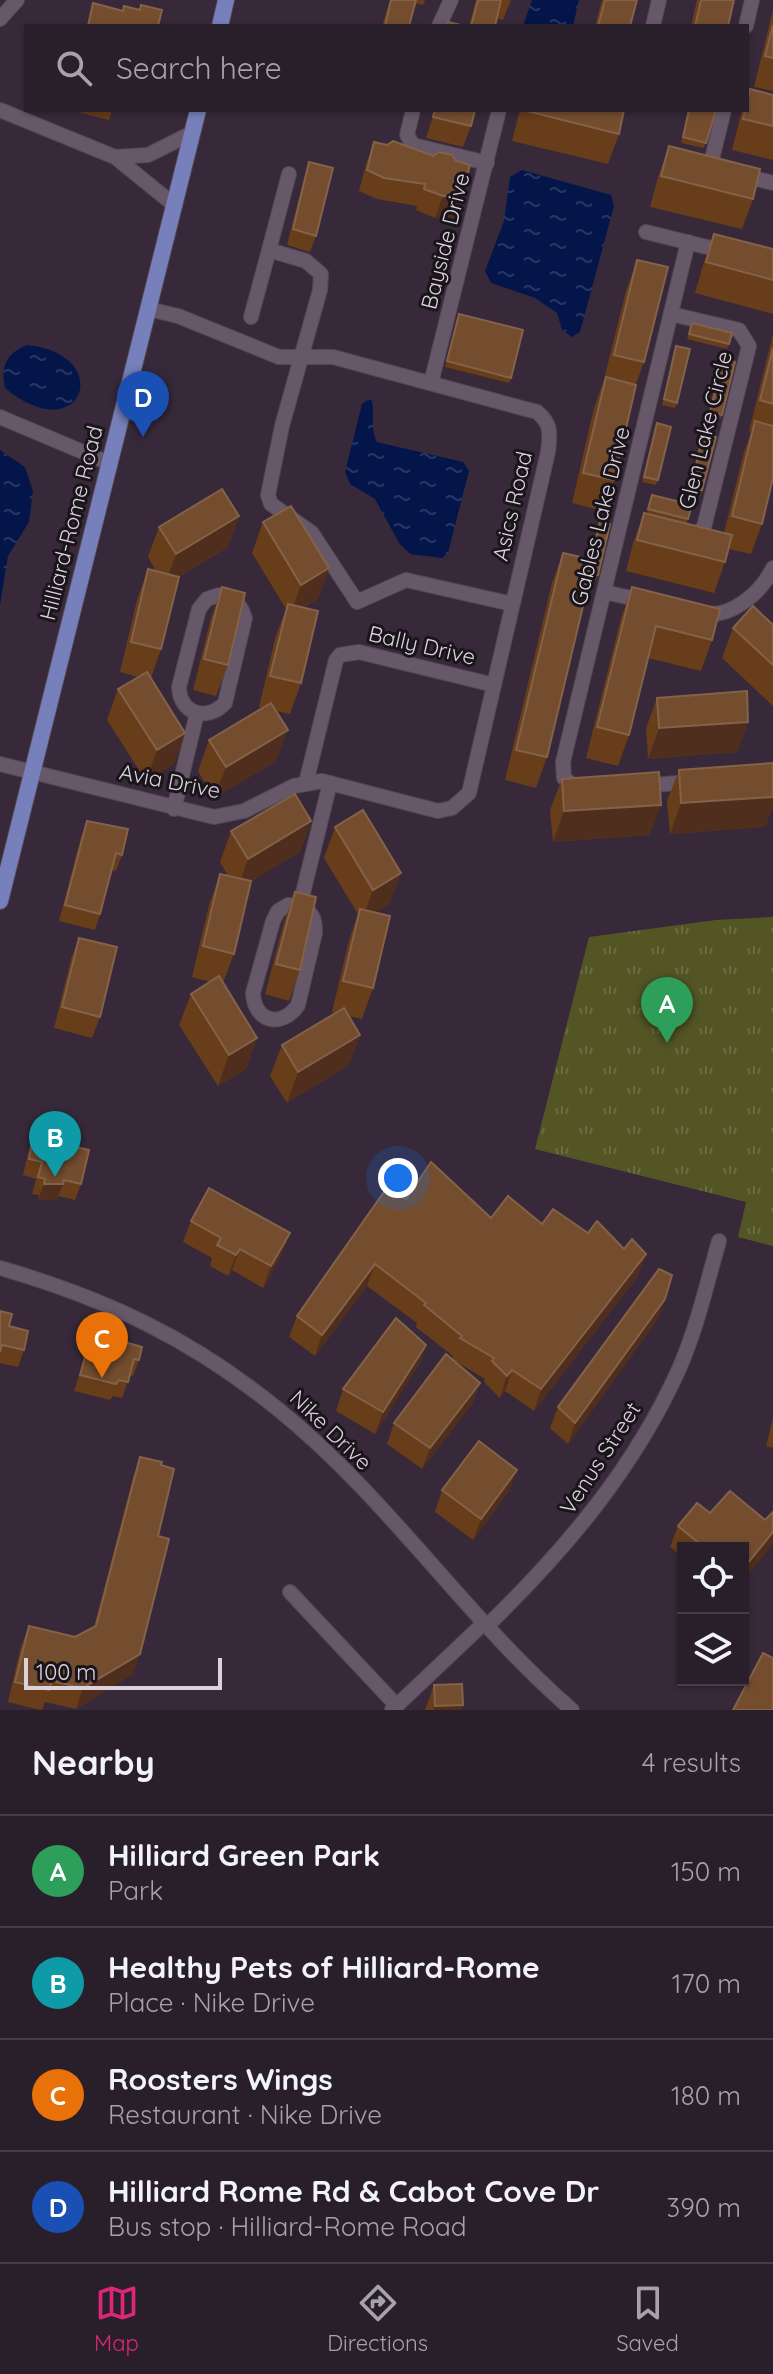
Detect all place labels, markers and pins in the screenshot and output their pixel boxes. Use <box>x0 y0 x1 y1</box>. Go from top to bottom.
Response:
pin: D <box>117 371 169 437</box>
pin: A <box>641 977 693 1043</box>
pin: B <box>29 1111 81 1177</box>
pin: C <box>76 1312 128 1378</box>

